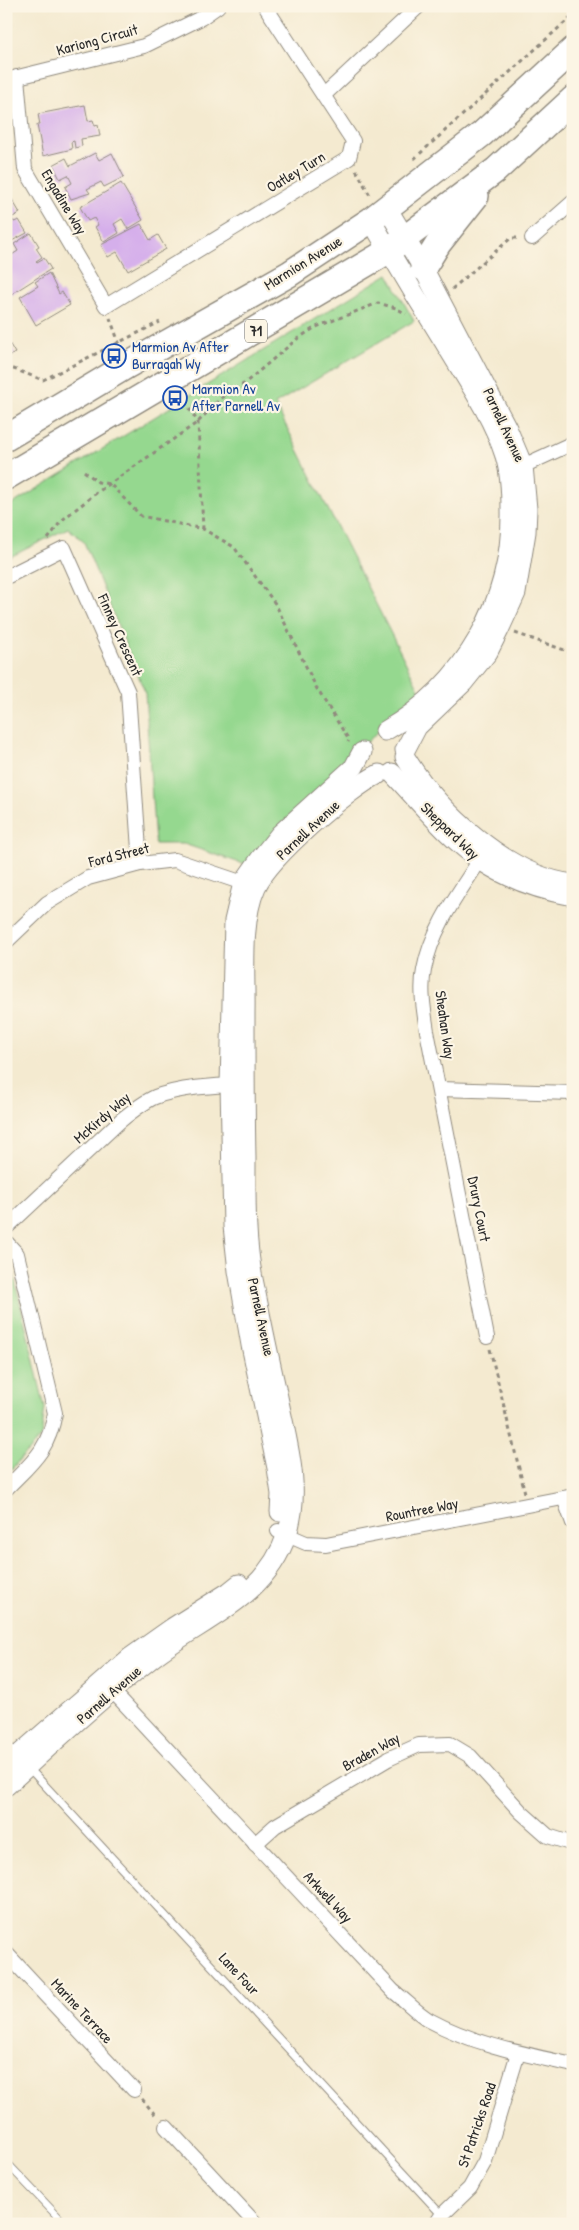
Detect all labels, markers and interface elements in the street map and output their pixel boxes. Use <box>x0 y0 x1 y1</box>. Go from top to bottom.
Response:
street label: Kariong Circuit <box>54 18 141 60</box>
street label: Oatley Turn <box>263 146 329 197</box>
street label: Engadine Way <box>37 165 92 238</box>
street label: Marmion Avenue <box>260 230 346 295</box>
road number: 71 <box>245 320 267 342</box>
place label: Marmion Av After Burragah Wy <box>132 336 229 374</box>
bus stop icon: Marmion Av After Burragah Wy <box>101 343 127 369</box>
place label: Marmion Av After Parnell Av <box>192 378 280 416</box>
street label: Parnell Avenue <box>478 384 531 465</box>
bus stop icon: Marmion Av After Parnell Av <box>162 385 188 411</box>
street label: Finney Crescent <box>93 590 148 680</box>
street label: Parnell Avenue <box>271 795 344 864</box>
street label: Sheppard Way <box>416 797 484 864</box>
street label: Ford Street <box>85 837 152 872</box>
street label: Sheahan Way <box>430 989 461 1061</box>
street label: McKirdy Way <box>69 1087 135 1148</box>
street label: Drury Court <box>463 1175 496 1244</box>
street label: Parnell Avenue <box>243 1276 280 1358</box>
street label: Rountree Way <box>384 1492 460 1527</box>
street label: Parnell Avenue <box>72 1661 146 1729</box>
street label: Braden Way <box>338 1727 403 1776</box>
street label: Arkwell Way <box>299 1866 358 1927</box>
street label: Lane Four <box>214 1948 265 2000</box>
street label: Marine Terrace <box>47 1973 118 2048</box>
street label: St Patricks Road <box>452 2079 501 2170</box>

